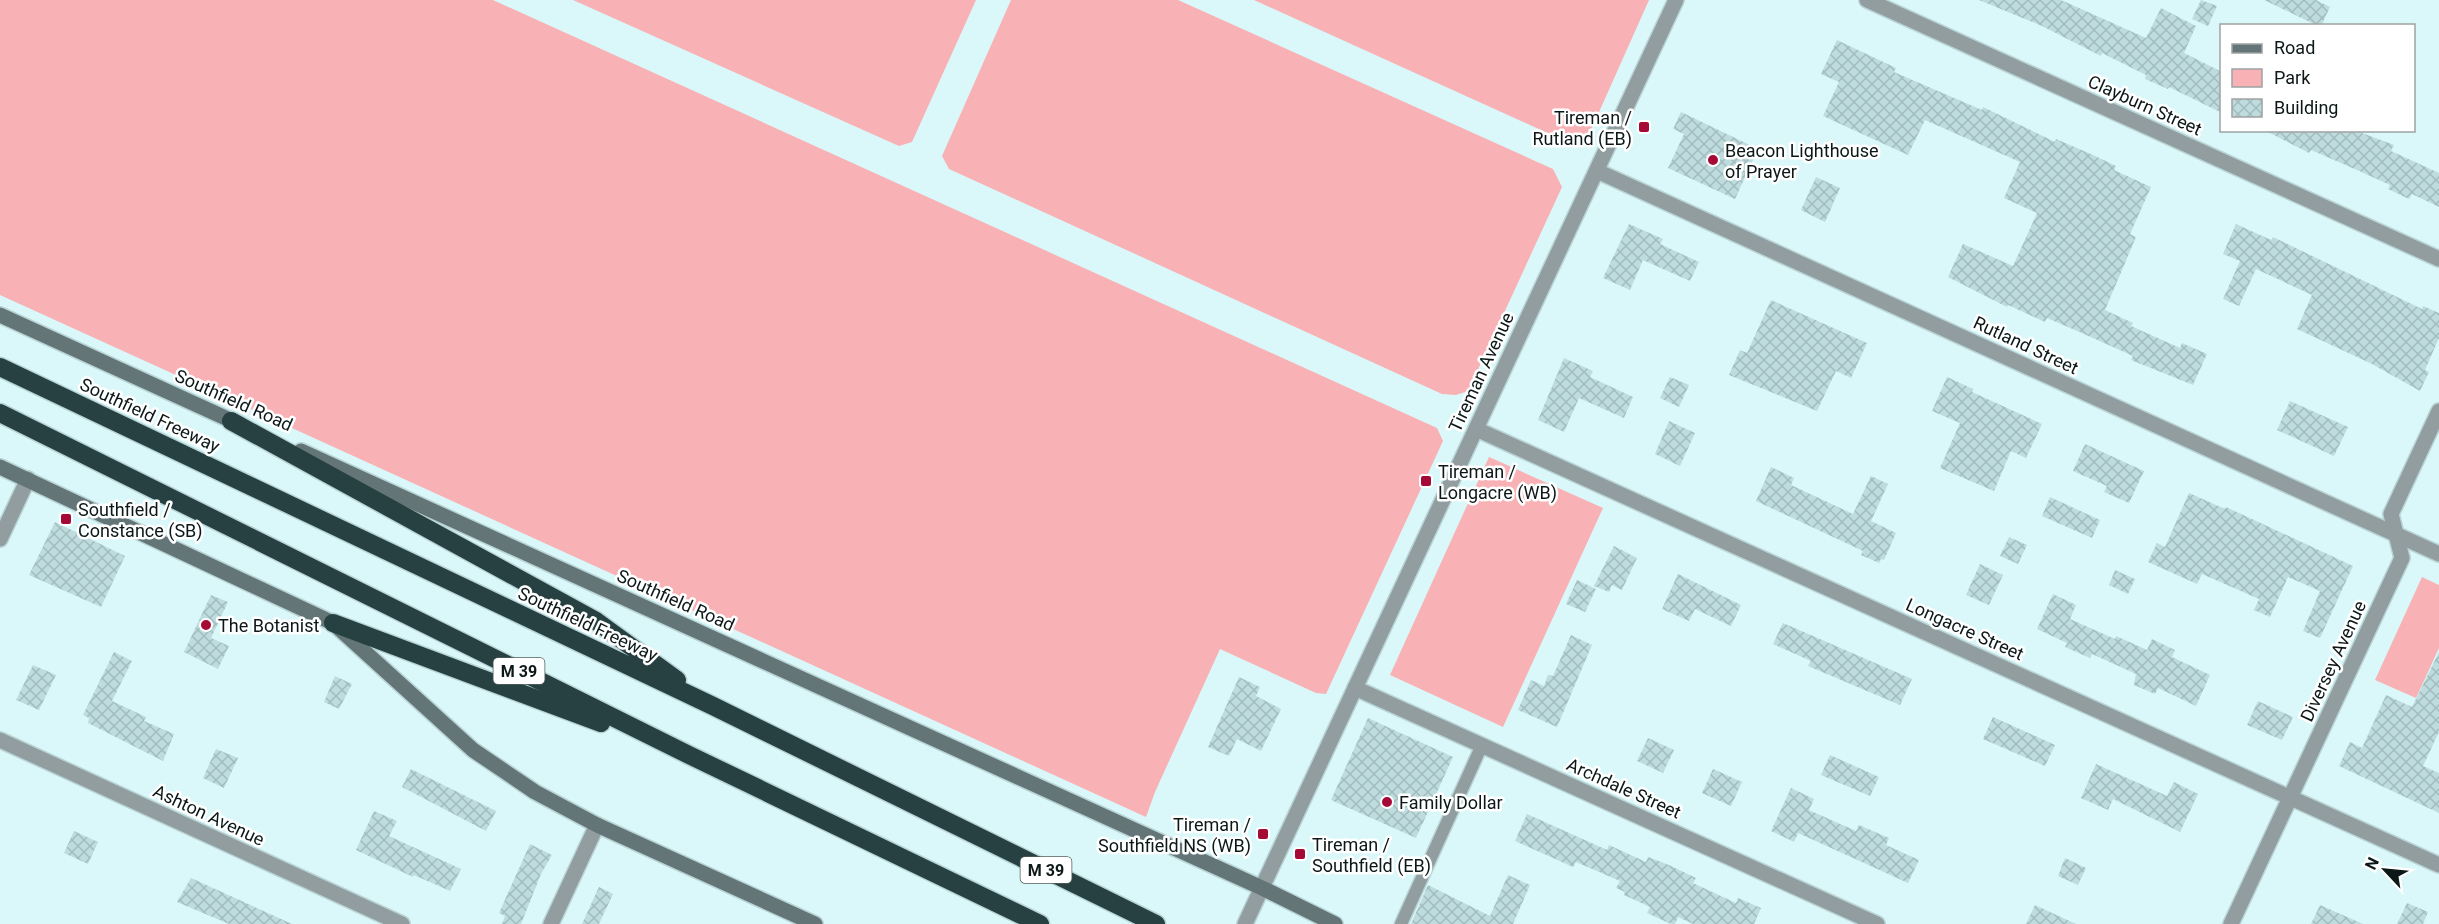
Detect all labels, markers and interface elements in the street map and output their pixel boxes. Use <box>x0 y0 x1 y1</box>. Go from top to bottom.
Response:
legend <box>2220 24 2415 132</box>
text: Road <box>2274 37 2315 58</box>
text: Park <box>2274 67 2311 88</box>
street label: Clayburn Street <box>2085 71 2205 140</box>
text: Building <box>2274 97 2338 118</box>
place label: Tireman / Rutland (EB) <box>1532 107 1632 150</box>
marker: Tireman / Rutland (EB) <box>1637 120 1651 134</box>
place label: Beacon Lighthouse of Prayer <box>1725 140 1879 182</box>
marker: Beacon Lighthouse of Prayer <box>1706 153 1720 167</box>
street label: Tireman Avenue <box>1444 309 1518 435</box>
street label: Rutland Street <box>1970 312 2082 378</box>
street label: Southfield Road <box>172 365 296 435</box>
street label: Southfield Freeway <box>77 373 224 457</box>
place label: Tireman / Longacre (WB) <box>1438 461 1557 504</box>
marker: Tireman / Longacre (WB) <box>1419 474 1433 488</box>
place label: Southfield / Constance (SB) <box>78 499 203 542</box>
marker: Southfield / Constance (SB) <box>59 512 73 526</box>
street label: Southfield Road <box>614 565 738 635</box>
street label: Southfield Freeway <box>515 582 662 666</box>
street label: Longacre Street <box>1903 594 2027 664</box>
street label: Diversey Avenue <box>2296 597 2370 725</box>
place label: The Botanist <box>218 615 319 636</box>
marker: The Botanist <box>199 618 213 632</box>
road number: M 39 <box>494 658 544 684</box>
street label: Archdale Street <box>1564 753 1684 823</box>
street label: Ashton Avenue <box>150 780 268 850</box>
place label: Family Dollar <box>1399 792 1503 813</box>
marker: Family Dollar <box>1380 795 1394 809</box>
place label: Tireman / Southfield NS (WB) <box>1098 814 1251 857</box>
marker: Tireman / Southfield NS (WB) <box>1256 827 1270 841</box>
place label: Tireman / Southfield (EB) <box>1312 834 1431 877</box>
north arrow <box>2355 840 2415 900</box>
marker: Tireman / Southfield (EB) <box>1293 847 1307 861</box>
text: N <box>2361 854 2383 873</box>
road number: M 39 <box>1020 857 1072 883</box>

